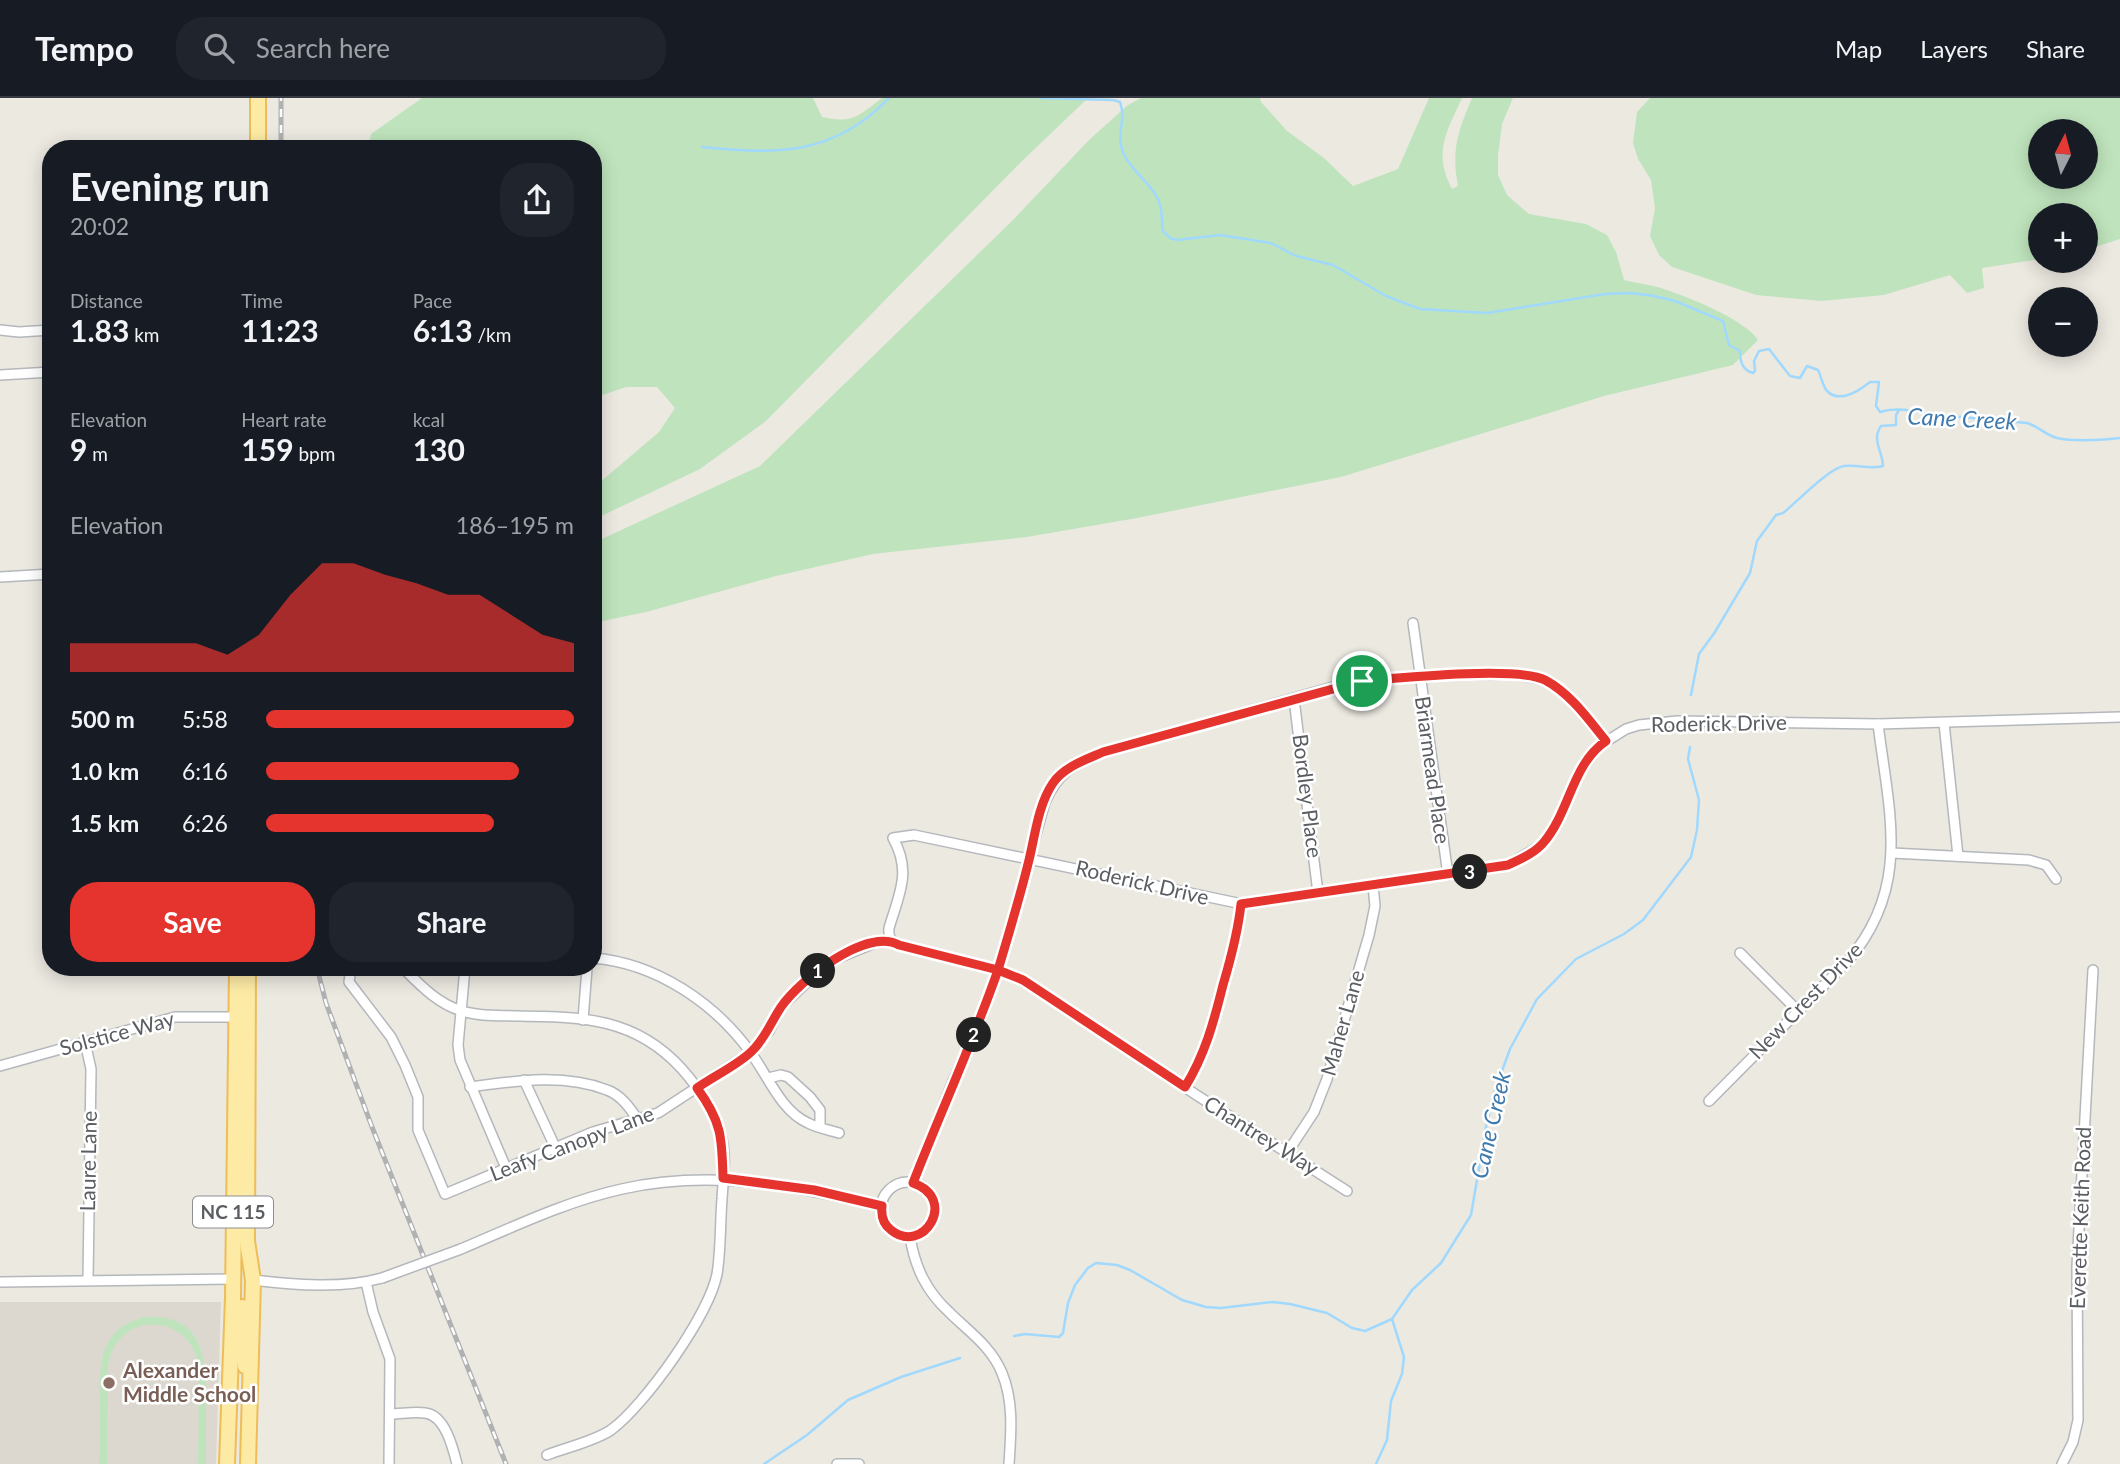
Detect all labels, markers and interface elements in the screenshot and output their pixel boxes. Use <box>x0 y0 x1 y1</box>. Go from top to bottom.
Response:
search box <box>176 17 666 80</box>
text: Tempo <box>35 28 134 68</box>
icon: search <box>200 29 238 67</box>
text: Search here <box>256 32 390 64</box>
text: Map <box>1835 34 1882 63</box>
text: Layers <box>1920 34 1988 63</box>
text: Share <box>2026 34 2085 63</box>
north arrow <box>2028 119 2098 189</box>
map controls <box>2028 119 2098 357</box>
text: Evening run <box>70 163 270 209</box>
button: share <box>500 163 574 237</box>
button: + <box>2028 203 2098 273</box>
text: 20:02 <box>70 212 129 240</box>
button: − <box>2028 287 2098 357</box>
text: Distance <box>70 289 143 312</box>
text: Time <box>241 289 283 312</box>
text: Pace <box>413 289 452 312</box>
text: 1.83 <box>70 312 129 348</box>
text: 11:23 <box>241 312 319 348</box>
text: 6:13 <box>413 312 473 348</box>
text: km <box>129 323 159 346</box>
text: /km <box>473 323 511 346</box>
water label: Cane Creek <box>1907 401 2018 435</box>
text: Elevation <box>70 408 147 431</box>
text: Heart rate <box>241 408 327 431</box>
text: kcal <box>413 408 445 431</box>
text: 9 <box>70 431 87 467</box>
text: 159 <box>241 431 294 467</box>
text: 130 <box>413 431 465 467</box>
text: m <box>87 442 108 465</box>
text: bpm <box>294 442 335 465</box>
text: Elevation <box>70 511 163 539</box>
text: 186–195 m <box>456 511 574 539</box>
pin <box>1332 651 1392 711</box>
icon: arrive <box>1343 662 1381 700</box>
street label: Briarmead Place <box>1411 694 1456 845</box>
text: 500 m <box>70 705 135 733</box>
text: 5:58 <box>182 705 228 733</box>
street label: Roderick Drive <box>1651 709 1787 736</box>
street label: Bordley Place <box>1288 732 1328 859</box>
text: 1.0 km <box>70 757 139 785</box>
text: 6:16 <box>182 757 228 785</box>
text: 1.5 km <box>70 809 139 837</box>
text: 6:26 <box>182 809 228 837</box>
street label: Roderick Drive <box>1073 854 1211 909</box>
pin: 3 <box>1452 854 1488 890</box>
text: 3 <box>1464 860 1475 883</box>
button: Save <box>70 882 315 962</box>
button: Share <box>329 882 574 962</box>
street label: New Crest Drive <box>1743 936 1867 1063</box>
pin: 1 <box>800 954 836 988</box>
text: 1 <box>812 959 823 982</box>
street label: Maher Lane <box>1315 967 1369 1078</box>
street label: Solstice Way <box>56 1005 177 1060</box>
pin: 2 <box>956 1018 992 1052</box>
text: 2 <box>968 1023 979 1046</box>
water label: Cane Creek <box>1464 1067 1516 1181</box>
street label: Chantrey Way <box>1200 1090 1324 1180</box>
street label: Leafy Canopy Lane <box>486 1100 657 1185</box>
street label: Laure Lane <box>74 1110 101 1212</box>
street label: Everette Keith Road <box>2064 1126 2095 1310</box>
road number: NC 115 <box>193 1196 273 1228</box>
place label: Alexander Middle School <box>122 1357 256 1406</box>
marker: Alexander Middle School <box>101 1375 117 1391</box>

